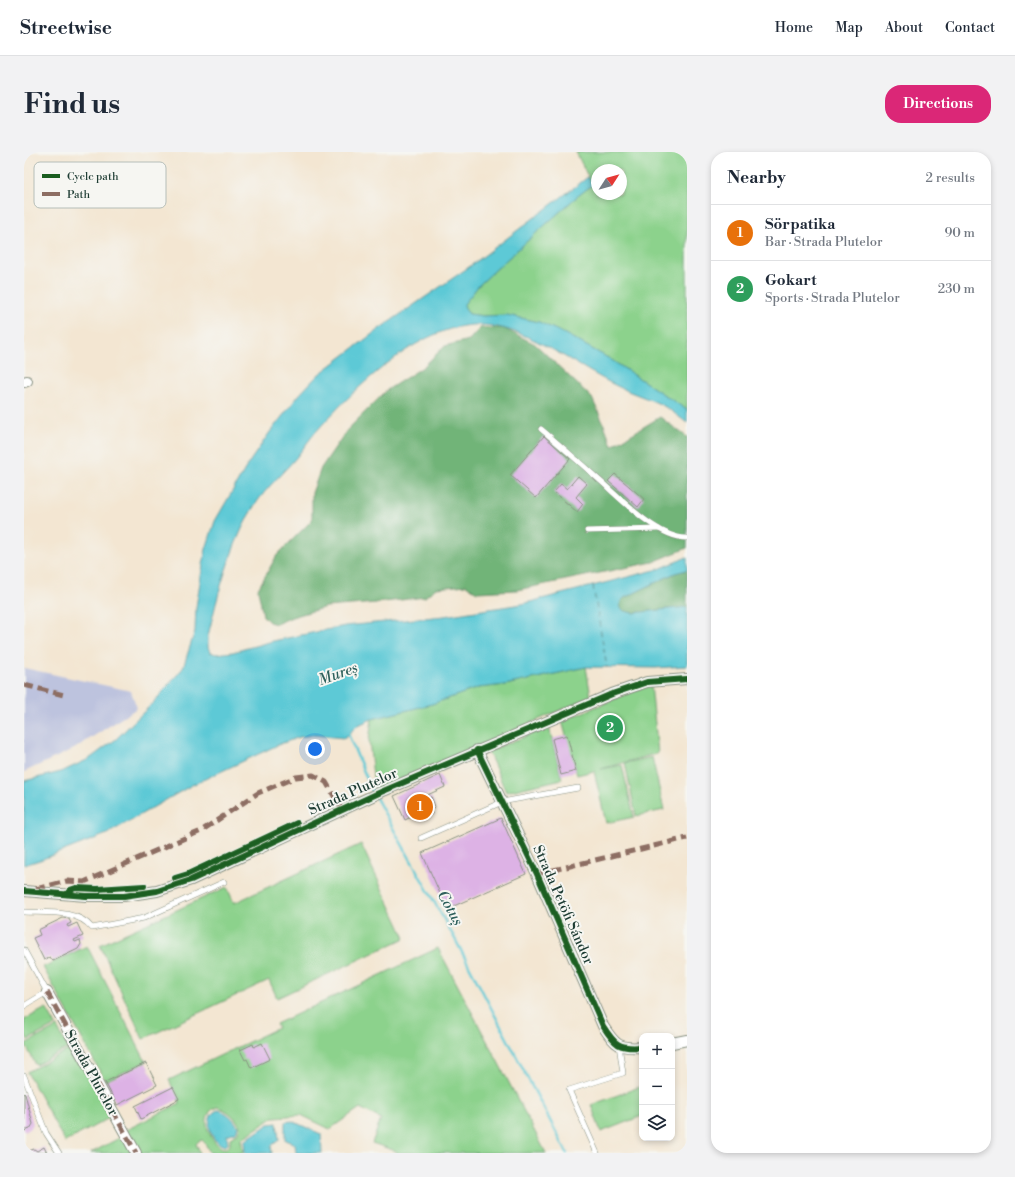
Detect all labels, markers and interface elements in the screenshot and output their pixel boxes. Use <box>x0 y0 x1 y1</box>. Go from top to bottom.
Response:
text: Streetwise <box>20 16 112 40</box>
text: Home <box>775 19 813 37</box>
text: Map <box>835 19 863 37</box>
text: About <box>885 19 923 37</box>
text: Contact <box>945 19 995 37</box>
button: Directions <box>885 85 991 123</box>
text: Find us <box>24 87 120 122</box>
legend <box>34 162 166 208</box>
north arrow <box>591 164 627 200</box>
text: Nearby <box>727 167 786 189</box>
text: Cycle path <box>67 170 119 184</box>
text: 2 results <box>926 170 975 186</box>
text: Path <box>67 188 91 202</box>
text: Sörpatika <box>765 215 835 234</box>
text: 1 <box>737 225 743 241</box>
text: 90 m <box>944 225 975 241</box>
text: Bar · Strada Plutelor <box>765 234 883 250</box>
text: Gokart <box>765 271 816 290</box>
text: 2 <box>736 281 744 297</box>
text: 230 m <box>938 281 975 297</box>
text: Sports · Strada Plutelor <box>765 290 900 306</box>
water label: Mureș <box>316 658 361 690</box>
pin: 2 <box>597 713 623 743</box>
your location <box>305 739 325 759</box>
street label: Strada Plutelor <box>306 764 400 820</box>
pin: 1 <box>407 792 433 822</box>
street label: Strada Petöfi Sándor <box>529 842 597 968</box>
water label: Cotuș <box>433 887 468 929</box>
street label: Strada Plutelor <box>60 1027 122 1119</box>
map controls <box>639 1033 675 1141</box>
button: + <box>639 1033 675 1069</box>
button: − <box>639 1069 675 1105</box>
button: layers <box>639 1105 675 1141</box>

